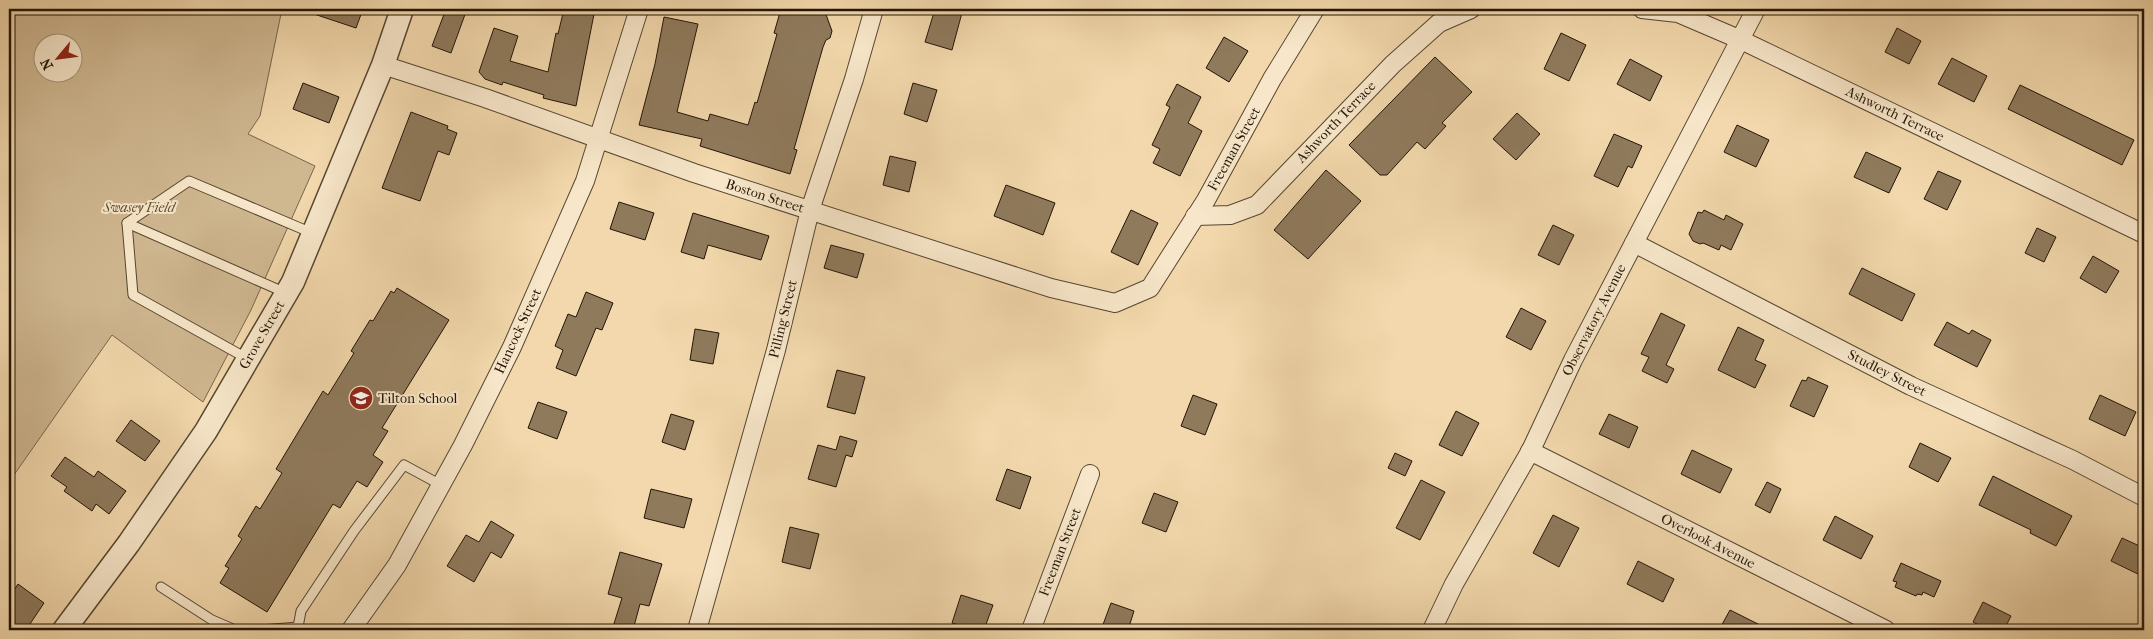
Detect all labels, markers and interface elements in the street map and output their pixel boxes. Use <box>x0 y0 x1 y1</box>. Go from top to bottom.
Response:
north arrow <box>32 32 82 82</box>
text: N <box>37 55 57 73</box>
street label: Ashworth Terrace <box>1292 77 1379 167</box>
street label: Ashworth Terrace <box>1842 82 1947 145</box>
street label: Freeman Street <box>1204 104 1264 194</box>
street label: Boston Street <box>724 175 806 217</box>
park label: Swasey Field <box>102 199 177 216</box>
street label: Observatory Avenue <box>1558 261 1630 379</box>
street label: Pilling Street <box>765 278 801 360</box>
street label: Hancock Street <box>491 286 545 376</box>
street label: Grove Street <box>236 298 288 372</box>
street label: Studley Street <box>1845 346 1929 400</box>
school or university icon: Tilton School <box>348 385 374 411</box>
place label: Tilton School <box>378 390 457 407</box>
street label: Freeman Street <box>1035 505 1085 599</box>
street label: Overlook Avenue <box>1658 510 1758 572</box>

